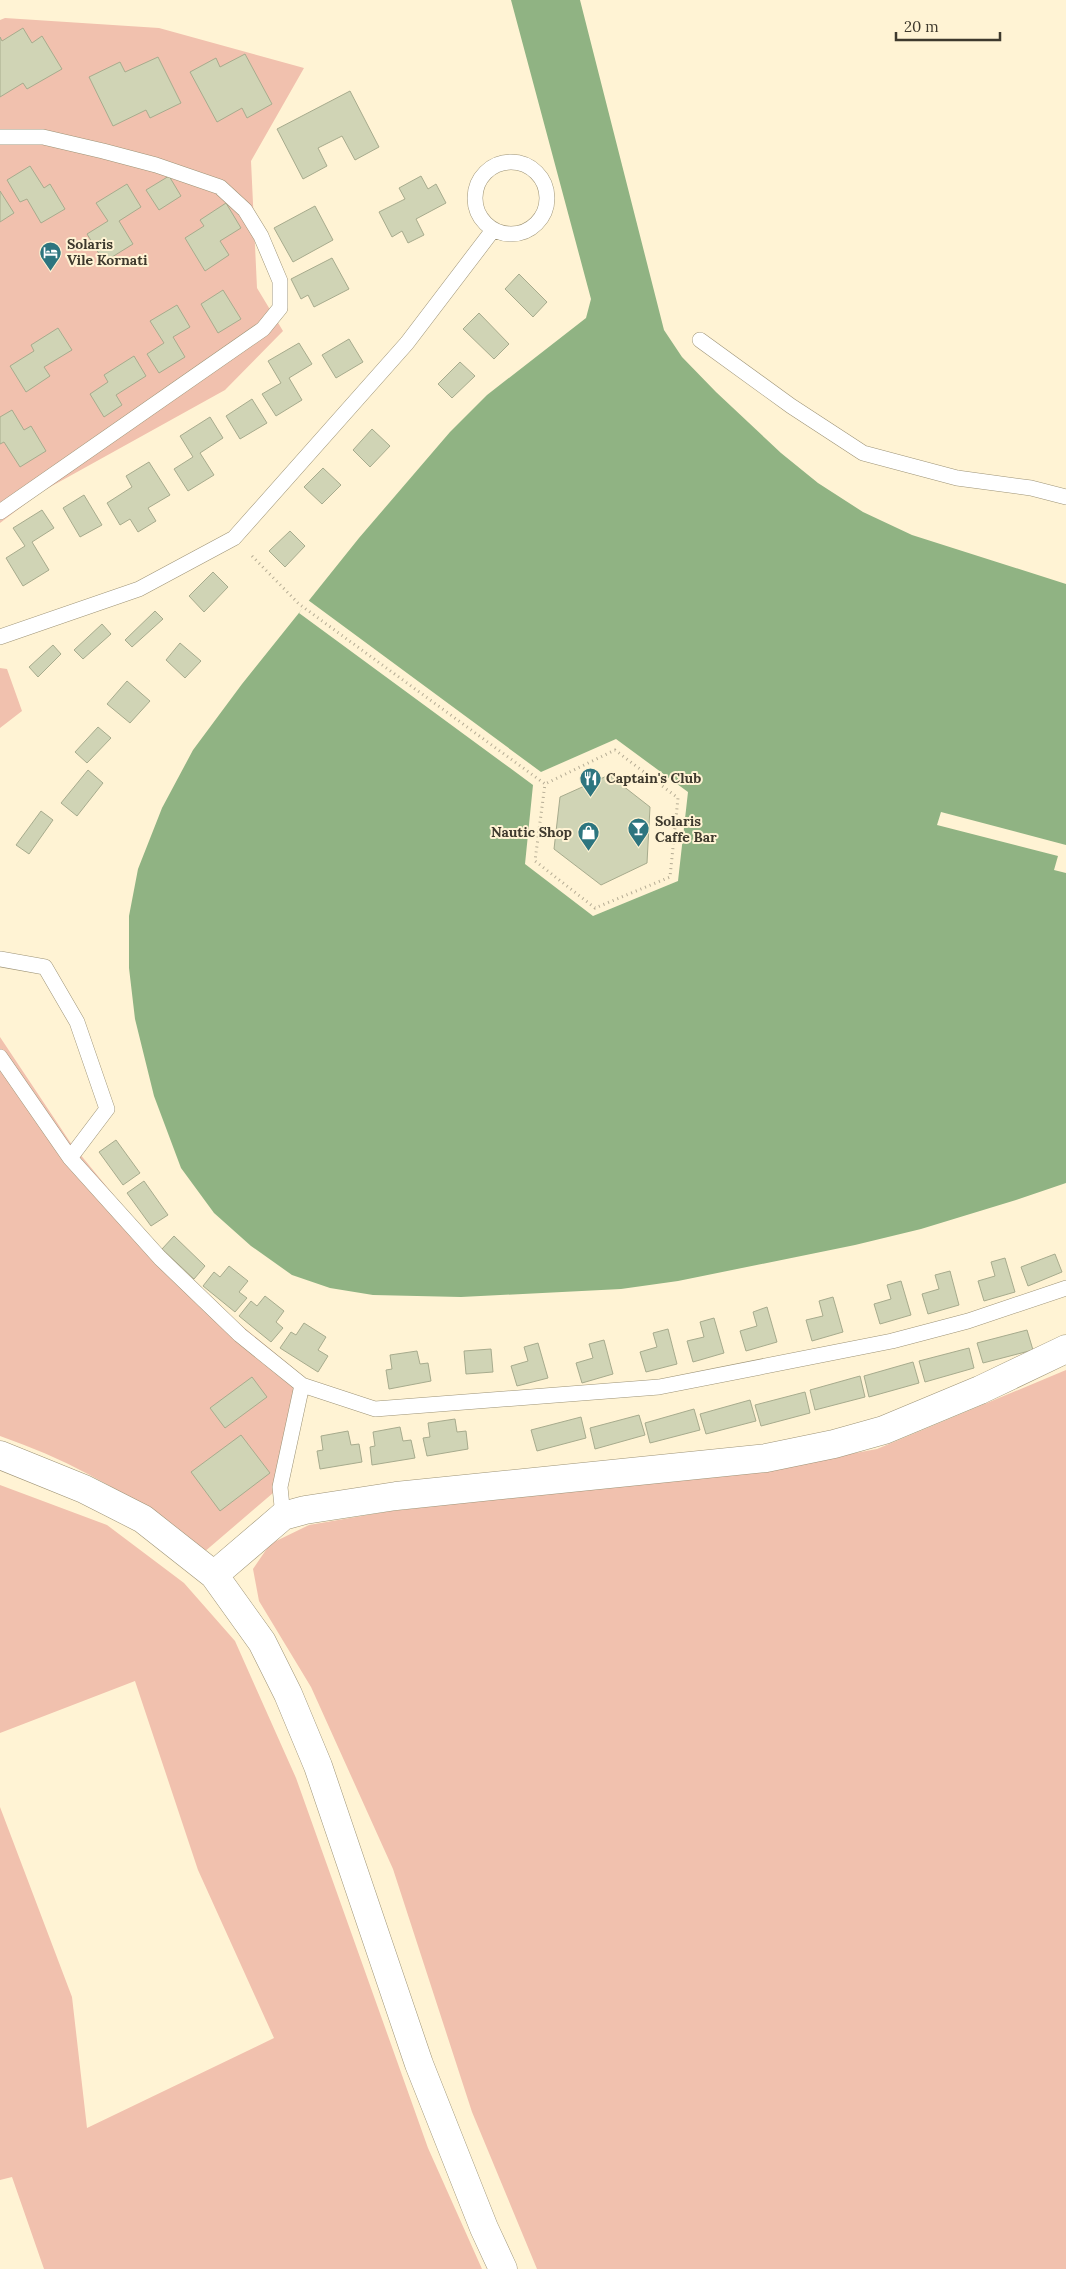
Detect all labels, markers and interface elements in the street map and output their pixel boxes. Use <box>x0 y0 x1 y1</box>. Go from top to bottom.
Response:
scale bar <box>896 10 1000 42</box>
text: 20 m <box>904 17 939 36</box>
place label: Solaris Vile Kornati <box>67 235 148 269</box>
hotel icon: Solaris Vile Kornati <box>39 240 63 271</box>
restaurant icon: Captain's Club <box>578 766 602 797</box>
place label: Captain's Club <box>606 769 701 787</box>
place label: Solaris Caffe Bar <box>655 812 717 846</box>
bar icon: Solaris Caffe Bar <box>627 817 651 848</box>
shop icon: Nautic Shop <box>576 820 600 851</box>
place label: Nautic Shop <box>491 823 572 841</box>

